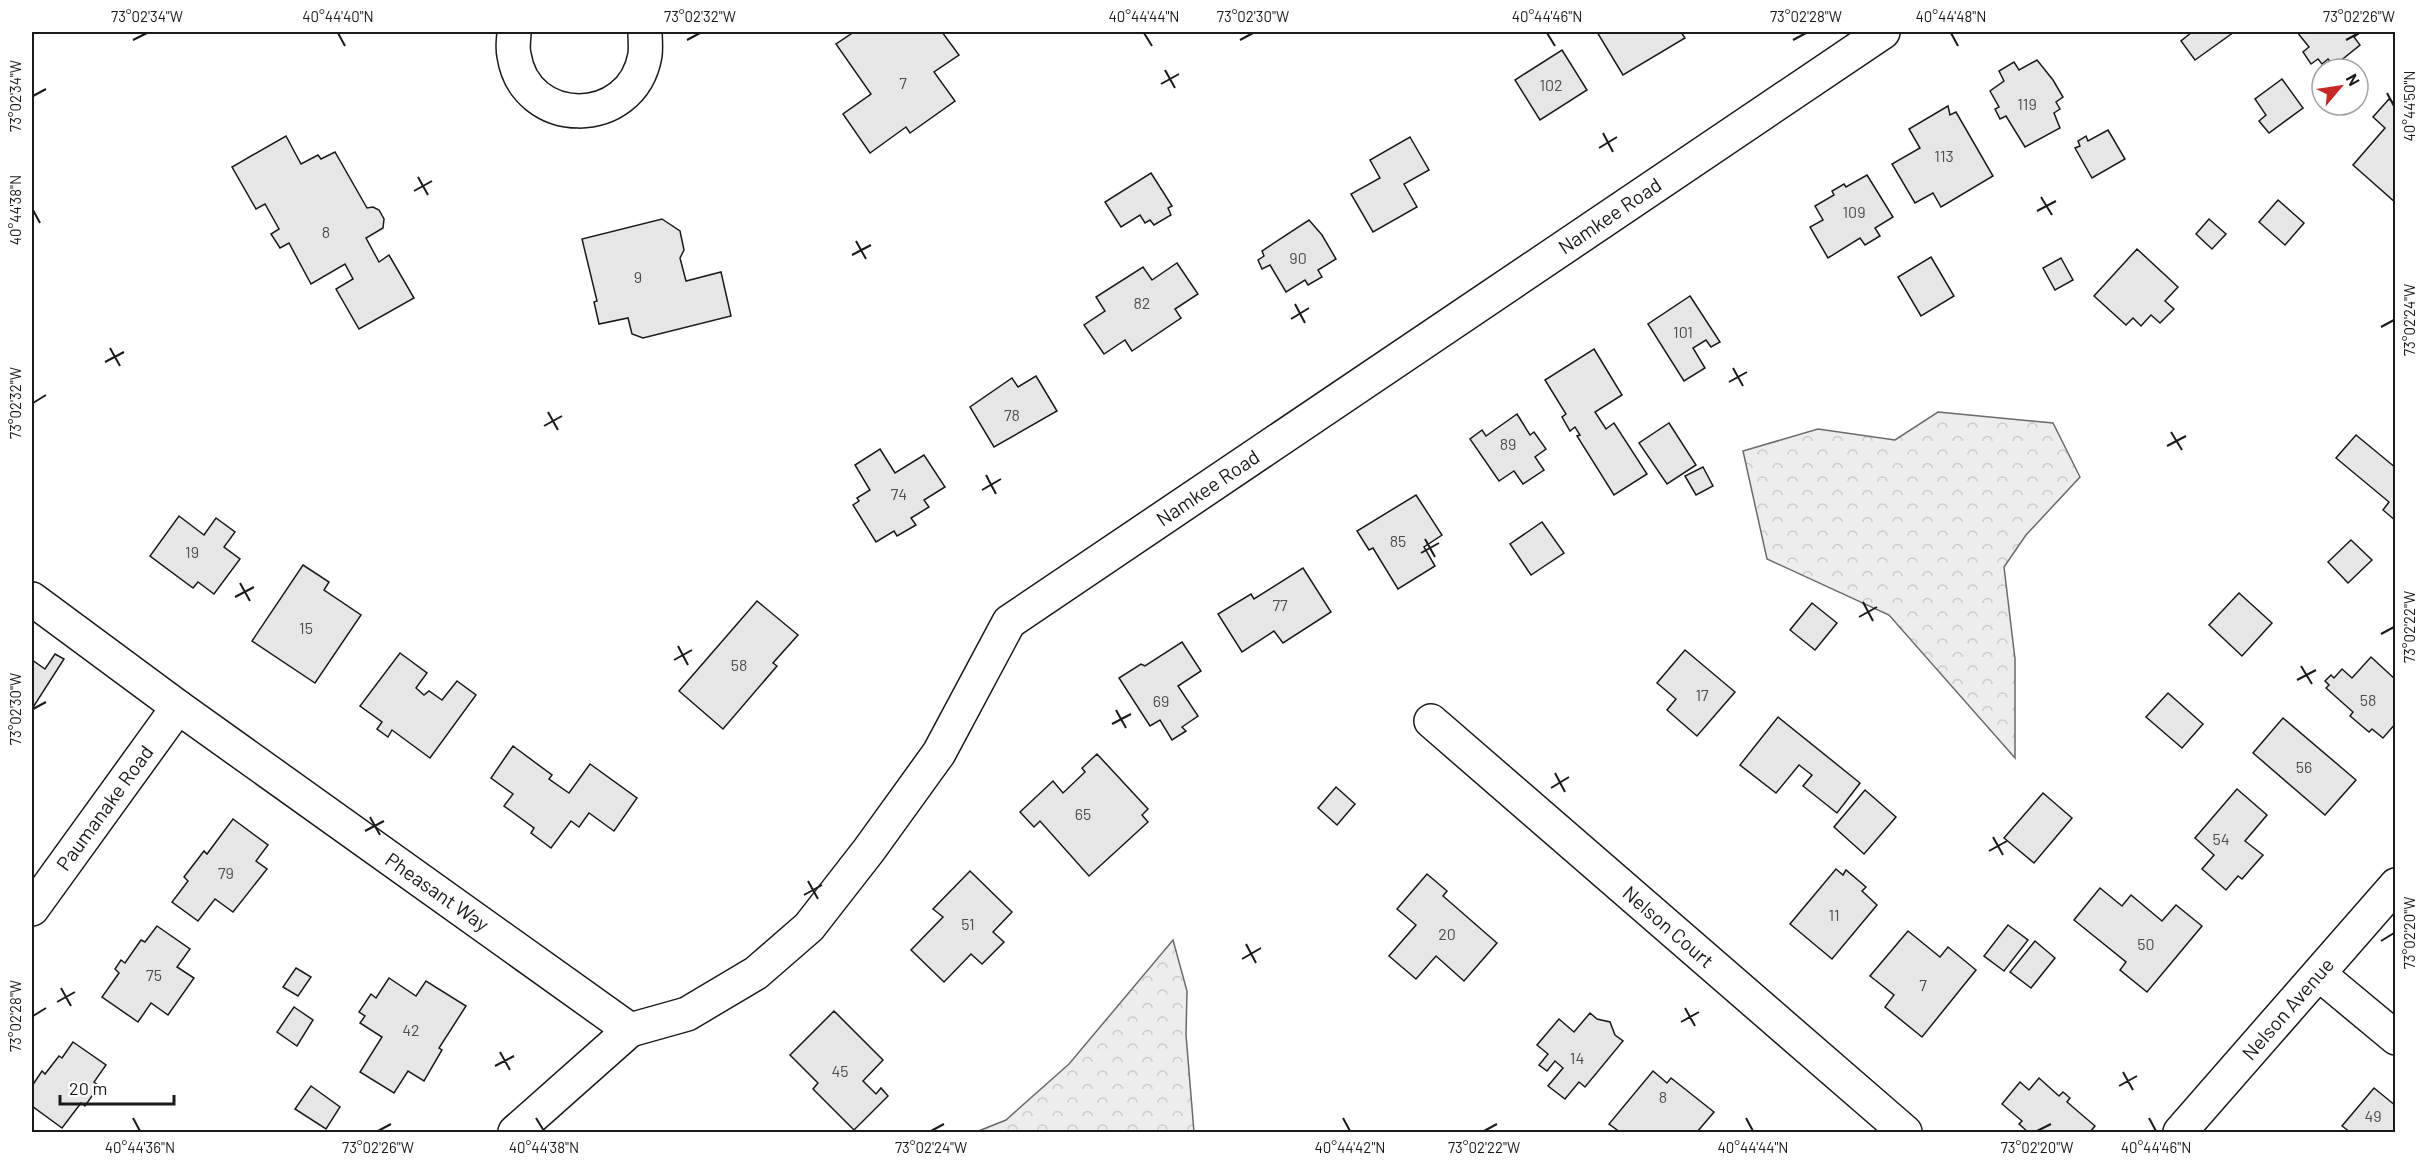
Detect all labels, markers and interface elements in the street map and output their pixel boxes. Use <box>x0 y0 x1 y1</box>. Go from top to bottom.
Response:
text: 73°02'34"W <box>111 7 183 25</box>
text: 40°44'40"N <box>302 7 374 25</box>
text: 73°02'32"W <box>664 7 736 25</box>
text: 40°44'44"N <box>1109 7 1180 25</box>
text: 73°02'30"W <box>1217 7 1289 25</box>
text: 40°44'46"N <box>1512 7 1582 25</box>
text: 73°02'28"W <box>1770 7 1842 25</box>
text: 40°44'48"N <box>1916 7 1986 25</box>
text: 73°02'26"W <box>2323 7 2395 25</box>
north arrow <box>2310 57 2370 117</box>
text: 73°02'34"W <box>6 60 24 132</box>
text: N <box>2343 70 2364 89</box>
text: 40°44'50"N <box>2400 70 2418 142</box>
house number: 7 <box>899 73 907 92</box>
house number: 102 <box>1539 75 1563 94</box>
house number: 119 <box>2017 94 2037 113</box>
house number: 113 <box>1934 146 1954 165</box>
street label: Namkee Road <box>1553 172 1666 259</box>
text: 40°44'38"N <box>6 175 24 245</box>
house number: 109 <box>1843 202 1865 221</box>
house number: 8 <box>322 222 330 241</box>
house number: 90 <box>1289 248 1307 267</box>
house number: 9 <box>634 267 642 286</box>
text: 73°02'24"W <box>2400 284 2418 356</box>
house number: 82 <box>1134 293 1150 312</box>
house number: 101 <box>1673 322 1693 341</box>
text: 73°02'32"W <box>6 367 24 439</box>
house number: 78 <box>1004 405 1020 424</box>
house number: 89 <box>1500 434 1516 453</box>
street label: Namkee Road <box>1151 444 1264 531</box>
house number: 74 <box>891 484 907 503</box>
house number: 85 <box>1390 531 1406 550</box>
house number: 19 <box>185 542 199 561</box>
text: 73°02'22"W <box>2400 591 2418 663</box>
house number: 77 <box>1272 595 1288 614</box>
house number: 15 <box>299 618 313 637</box>
house number: 58 <box>731 655 747 674</box>
text: 73°02'30"W <box>6 673 24 745</box>
house number: 17 <box>1695 685 1709 704</box>
house number: 58 <box>2360 690 2376 709</box>
house number: 69 <box>1153 691 1169 710</box>
street label: Paumanake Road <box>51 740 158 875</box>
house number: 56 <box>2296 757 2312 776</box>
house number: 65 <box>1075 804 1091 823</box>
house number: 54 <box>2212 829 2230 848</box>
street label: Pheasant Way <box>381 847 494 936</box>
house number: 79 <box>218 863 234 882</box>
street label: Nelson Court <box>1618 880 1719 972</box>
text: 73°02'20"W <box>2400 897 2418 969</box>
house number: 11 <box>1828 905 1840 924</box>
house number: 51 <box>961 914 975 933</box>
house number: 20 <box>1438 924 1456 943</box>
house number: 50 <box>2137 934 2155 953</box>
street label: Nelson Avenue <box>2236 952 2338 1064</box>
house number: 75 <box>146 965 162 984</box>
house number: 7 <box>1919 975 1927 994</box>
text: 73°02'28"W <box>6 980 24 1052</box>
house number: 42 <box>402 1020 420 1039</box>
house number: 14 <box>1570 1048 1584 1067</box>
house number: 45 <box>831 1061 849 1080</box>
scale bar <box>60 1068 174 1106</box>
text: 20 m <box>69 1077 107 1099</box>
house number: 8 <box>1659 1087 1667 1106</box>
house number: 49 <box>2364 1106 2382 1125</box>
text: 40°44'36"N <box>105 1138 175 1156</box>
text: 73°02'26"W <box>342 1138 414 1156</box>
text: 40°44'38"N <box>509 1138 579 1156</box>
text: 73°02'24"W <box>895 1138 967 1156</box>
text: 40°44'42"N <box>1315 1138 1386 1156</box>
text: 73°02'22"W <box>1448 1138 1520 1156</box>
text: 40°44'44"N <box>1718 1138 1789 1156</box>
text: 73°02'20"W <box>2001 1138 2073 1156</box>
text: 40°44'46"N <box>2121 1138 2191 1156</box>

